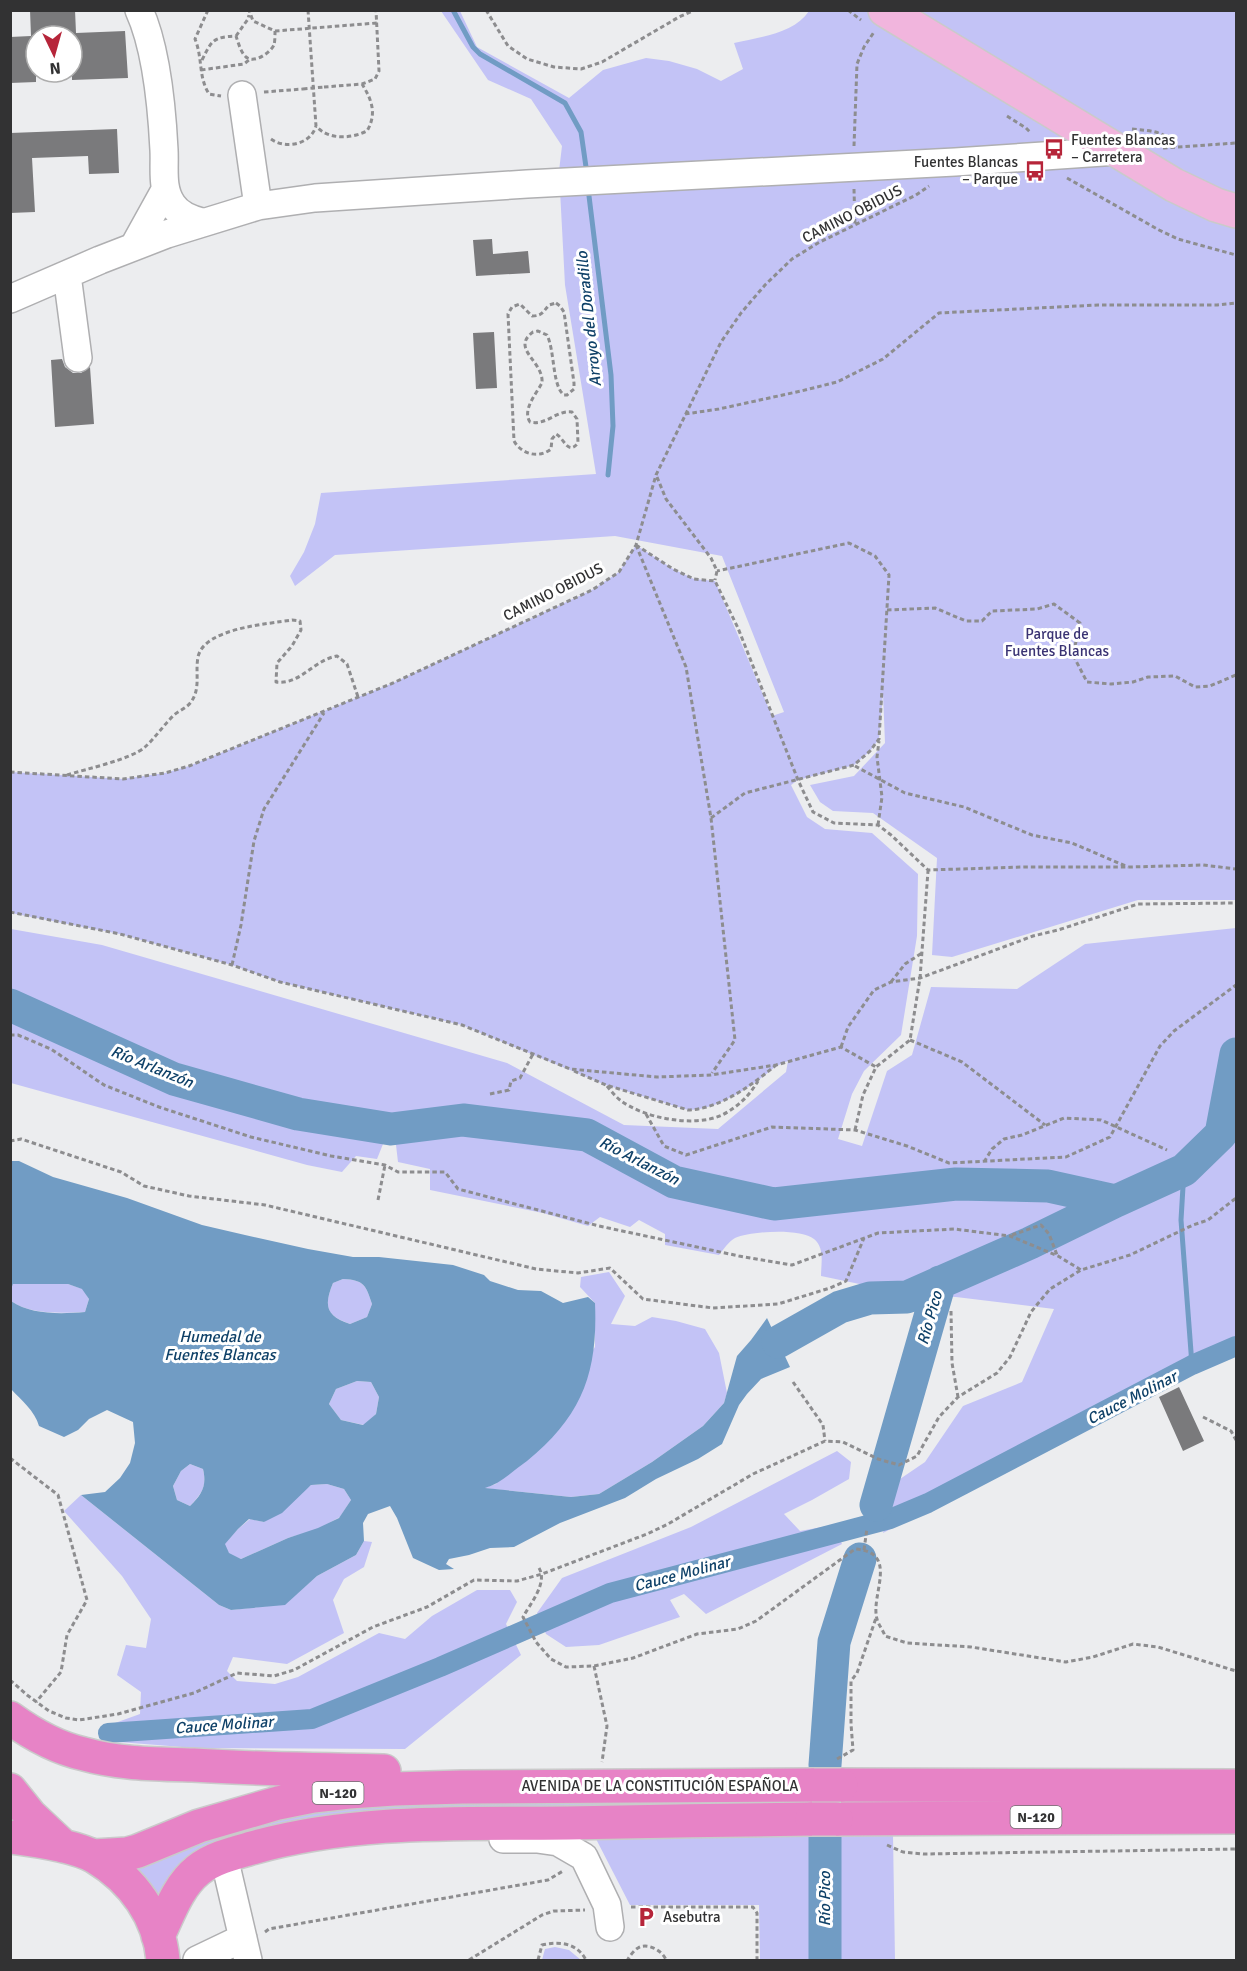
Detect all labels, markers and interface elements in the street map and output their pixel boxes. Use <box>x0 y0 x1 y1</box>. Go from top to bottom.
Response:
north arrow <box>24 24 84 84</box>
text: N <box>49 57 62 78</box>
place label: Fuentes Blancas – Carretera <box>1071 131 1176 166</box>
bus stop icon: Fuentes Blancas – Carretera <box>1042 137 1066 161</box>
place label: Fuentes Blancas – Parque <box>914 153 1018 188</box>
bus stop icon: Fuentes Blancas – Parque <box>1023 159 1047 183</box>
street label: CAMINO OBIDUS <box>799 181 905 247</box>
water label: Arroyo del Doradillo <box>572 250 606 388</box>
street label: CAMINO OBIDUS <box>500 559 606 625</box>
park label: Parque de Fuentes Blancas <box>1005 625 1110 660</box>
water label: Río Arlanzón <box>108 1041 197 1093</box>
water label: Río Arlanzón <box>596 1132 683 1190</box>
water label: Río Pico <box>913 1288 947 1347</box>
water label: Humedal de Fuentes Blancas <box>164 1327 278 1365</box>
water label: Cauce Molinar <box>1084 1366 1182 1429</box>
water label: Cauce Molinar <box>632 1551 734 1596</box>
water label: Cauce Molinar <box>174 1711 276 1738</box>
street label: AVENIDA DE LA CONSTITUCIÓN ESPAÑOLA <box>521 1776 799 1795</box>
road number: N-120 <box>312 1782 364 1804</box>
road number: N-120 <box>1010 1806 1062 1828</box>
water label: Río Pico <box>815 1871 835 1926</box>
parking icon: Asebutra <box>634 1905 658 1929</box>
place label: Asebutra <box>663 1908 721 1926</box>

